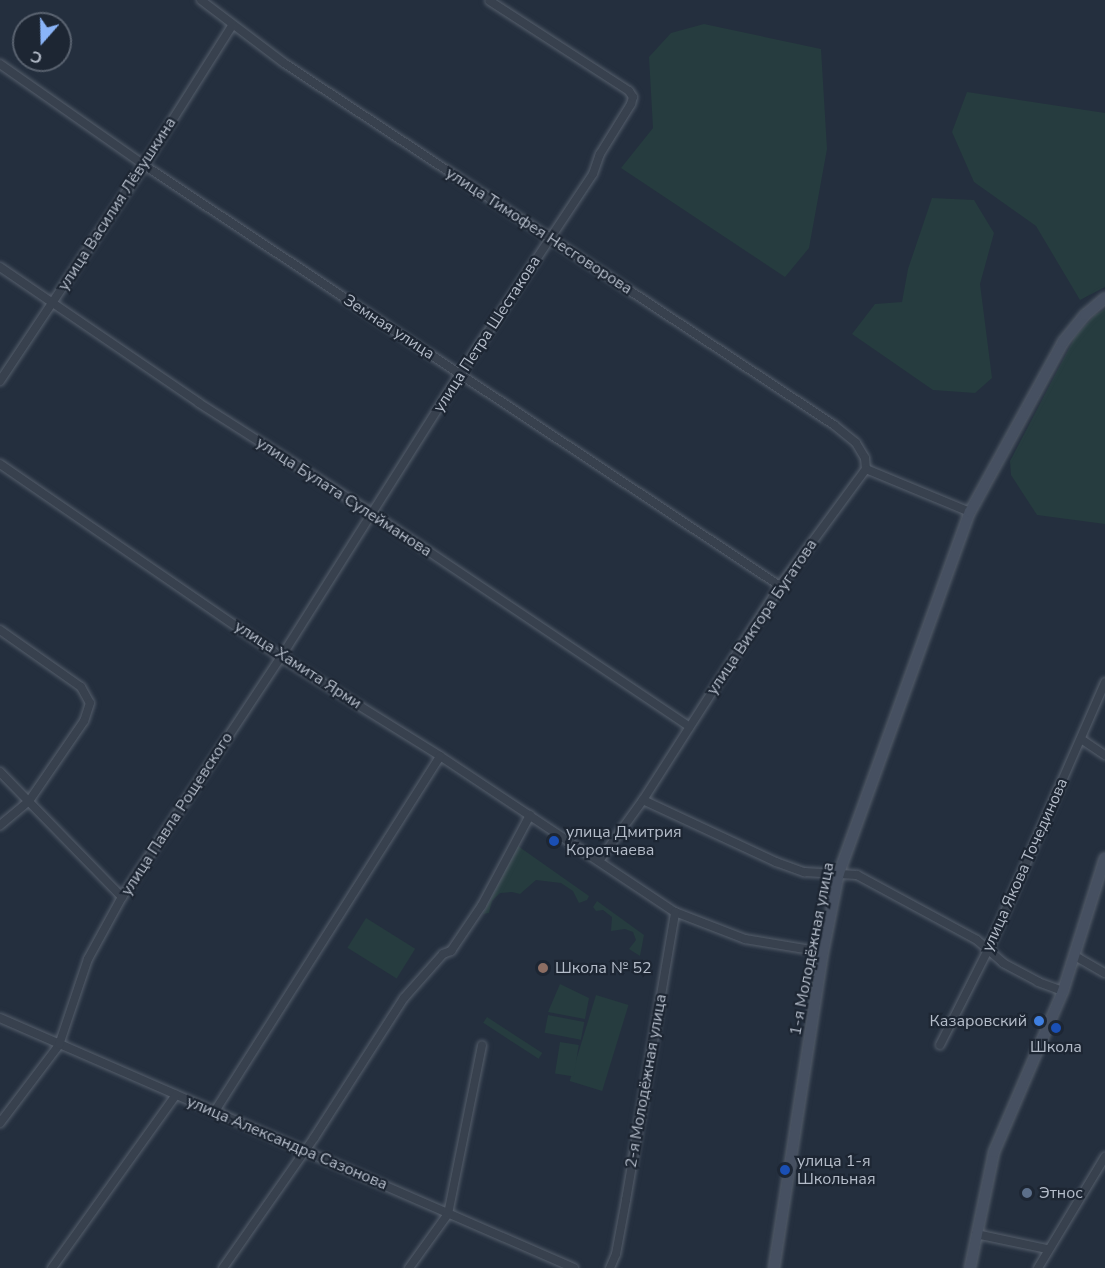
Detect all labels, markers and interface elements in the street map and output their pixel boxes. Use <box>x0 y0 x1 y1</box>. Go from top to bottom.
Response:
north arrow <box>12 12 72 72</box>
text: С <box>28 45 45 69</box>
street label: улица Василия Лёвушкина <box>54 114 180 294</box>
street label: улица Тимофея Несговорова <box>442 163 636 299</box>
street label: улица Петра Шестакова <box>429 252 545 416</box>
street label: Земная улица <box>340 290 438 364</box>
street label: улица Булата Сулейманова <box>253 433 435 561</box>
street label: улица Виктора Бугатова <box>703 535 821 699</box>
street label: улица Хамита Ярми <box>231 617 365 713</box>
street label: улица Павла Рощевского <box>117 729 237 899</box>
street label: улица Якова Точединова <box>978 775 1072 955</box>
place label: улица Дмитрия Коротчаева <box>566 822 682 860</box>
marker: улица Дмитрия Коротчаева <box>547 834 561 848</box>
street label: 1-я Молодёжная улица <box>786 861 838 1037</box>
place label: Школа № 52 <box>555 958 652 978</box>
marker: Школа № 52 <box>536 961 550 975</box>
street label: 2-я Молодёжная улица <box>621 993 671 1169</box>
place label: Казаровский <box>930 1011 1027 1031</box>
marker: Казаровский <box>1032 1014 1046 1028</box>
marker: Школа <box>1049 1021 1063 1035</box>
place label: Школа <box>1030 1037 1082 1057</box>
street label: улица Александра Сазонова <box>184 1092 390 1194</box>
place label: улица 1-я Школьная <box>797 1151 876 1189</box>
marker: улица 1-я Школьная <box>778 1163 792 1177</box>
place label: Этнос <box>1039 1183 1083 1203</box>
marker: Этнос <box>1020 1186 1034 1200</box>

